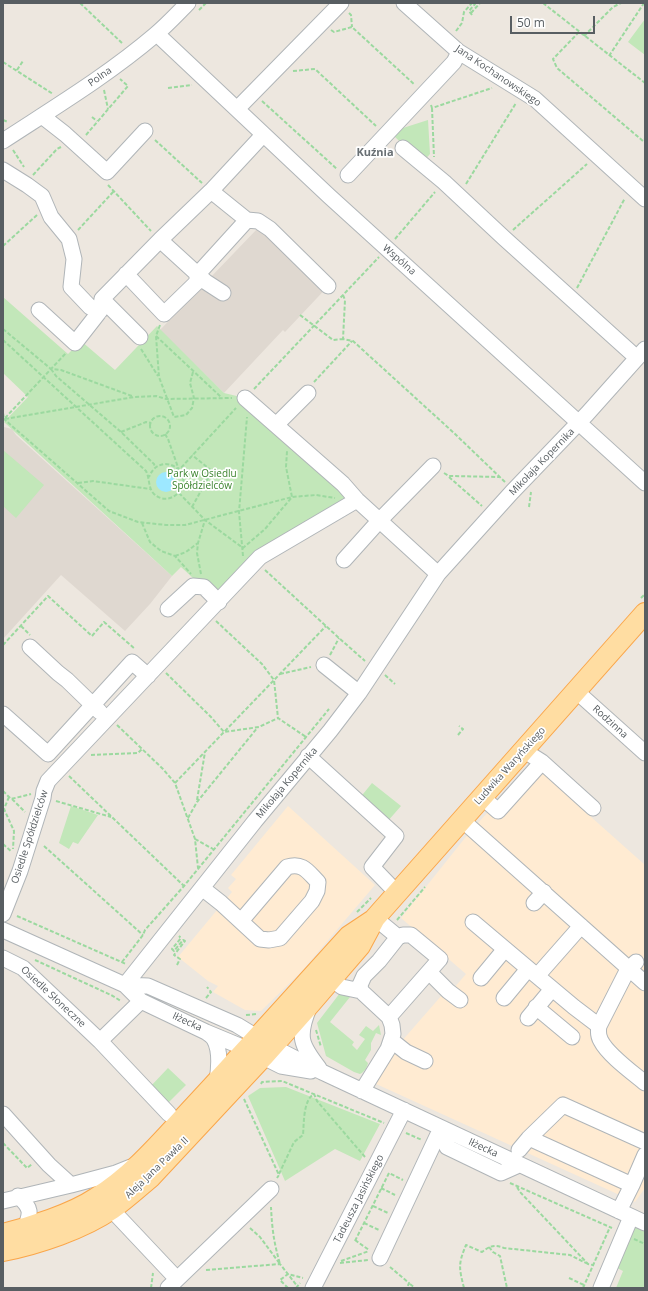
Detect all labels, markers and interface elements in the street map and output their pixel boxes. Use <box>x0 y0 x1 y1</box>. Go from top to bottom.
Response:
scale bar <box>512 8 597 34</box>
text: 50 m <box>517 14 545 31</box>
street label: Jana Kochanowskiego <box>453 43 543 109</box>
street label: Polna <box>86 65 114 89</box>
district label: Kuźnia <box>356 146 394 160</box>
street label: Wspólna <box>380 242 418 278</box>
street label: Mikołaja Kopernika <box>507 426 577 498</box>
park label: Park w Osiedlu Spółdzielców <box>167 468 237 492</box>
street label: Rodzinna <box>590 703 630 741</box>
street label: Ludwika Waryńskiego <box>472 725 548 807</box>
street label: Mikołaja Kopernika <box>254 745 320 821</box>
street label: Osiedle Spółdzielców <box>9 789 51 885</box>
street label: Osiedle Słoneczne <box>18 964 88 1030</box>
street label: Iłżecka <box>170 1010 204 1034</box>
street label: Aleja Jana Pawła II <box>123 1135 191 1201</box>
street label: Iłżecka <box>466 1136 500 1160</box>
street label: Tadeusza Jasińskiego <box>331 1153 387 1245</box>

